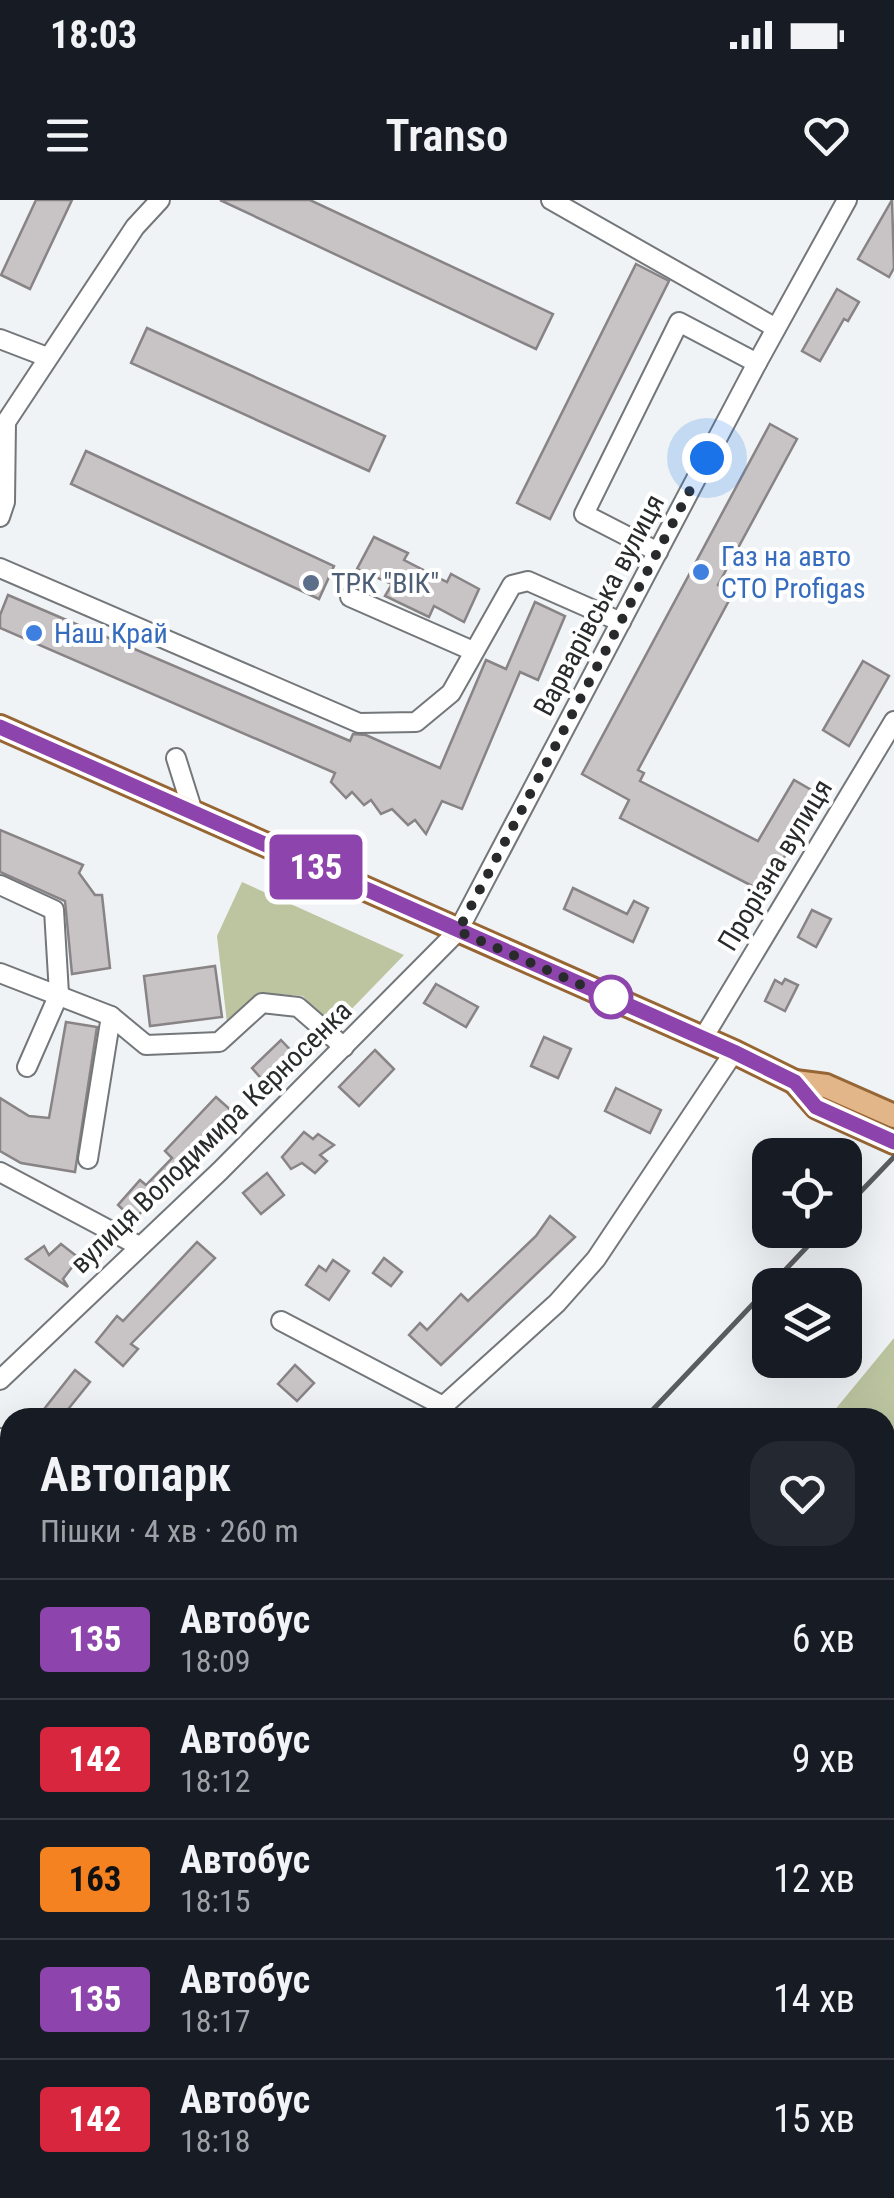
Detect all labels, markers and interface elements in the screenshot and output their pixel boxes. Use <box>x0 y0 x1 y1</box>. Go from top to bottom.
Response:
text: 18:03 <box>50 13 137 57</box>
icon: menu <box>40 108 95 163</box>
icon: heart <box>799 108 854 163</box>
text: Transo <box>386 109 508 162</box>
your location <box>682 433 732 483</box>
street label: Варварівська вулиця <box>527 489 671 721</box>
place label: Газ на авто СТО Profigas <box>721 540 865 605</box>
marker: Газ на авто СТО Profigas <box>690 561 712 583</box>
place label: ТРК "ВІК" <box>331 567 439 600</box>
marker: ТРК "ВІК" <box>300 572 322 594</box>
place label: Наш Край <box>54 617 168 650</box>
marker: Наш Край <box>23 622 45 644</box>
street label: Прорізна вулиця <box>711 773 839 957</box>
line badge: 135 <box>258 834 374 900</box>
text: 135 <box>289 847 343 888</box>
unlabelled marker <box>590 976 632 1018</box>
street label: вулиця Володимира Керносенка <box>64 994 358 1280</box>
map controls <box>752 1138 862 1378</box>
button: locate <box>752 1138 862 1248</box>
button: layers <box>752 1268 862 1378</box>
button: heart <box>750 1441 855 1546</box>
text: Автопарк <box>40 1446 231 1503</box>
text: Пішки · 4 хв · 260 m <box>40 1512 299 1550</box>
text: Автобус <box>180 1598 310 1642</box>
text: 6 хв <box>792 1617 855 1661</box>
text: 135 <box>68 1619 122 1660</box>
text: 18:09 <box>180 1642 251 1680</box>
text: Автобус <box>180 1718 310 1762</box>
text: 9 хв <box>792 1737 855 1781</box>
text: 142 <box>68 1739 122 1780</box>
text: 18:12 <box>180 1762 251 1800</box>
text: Автобус <box>180 1838 310 1882</box>
text: 12 хв <box>773 1857 855 1901</box>
text: 163 <box>68 1859 122 1900</box>
text: 18:15 <box>180 1882 251 1920</box>
text: Автобус <box>180 1958 310 2002</box>
text: 14 хв <box>773 1977 855 2021</box>
text: 135 <box>68 1979 122 2020</box>
text: 18:17 <box>180 2002 251 2040</box>
text: Автобус <box>180 2078 310 2122</box>
text: 15 хв <box>773 2097 855 2141</box>
text: 142 <box>68 2099 122 2140</box>
text: 18:18 <box>180 2122 251 2160</box>

